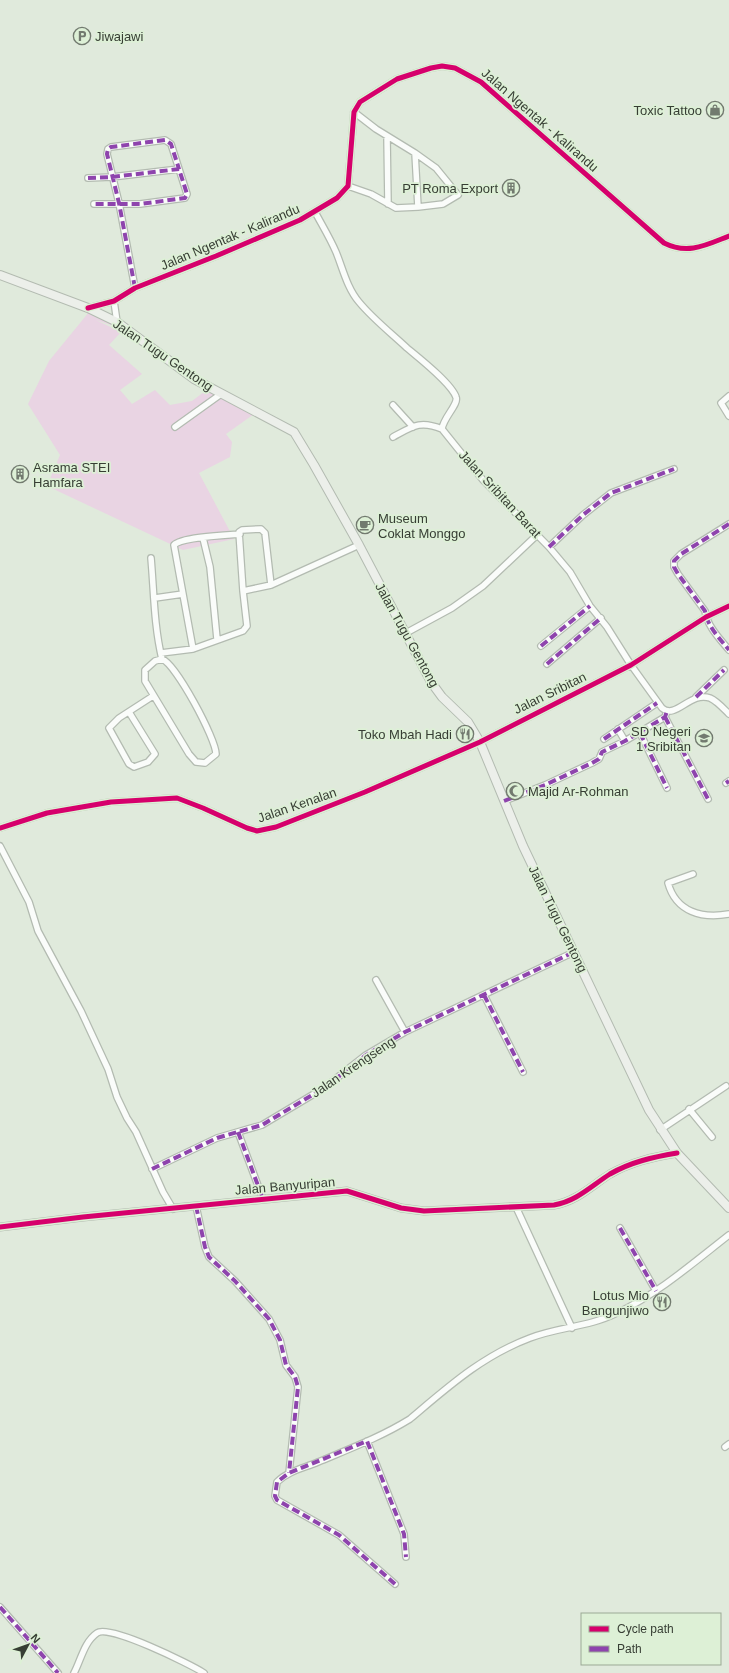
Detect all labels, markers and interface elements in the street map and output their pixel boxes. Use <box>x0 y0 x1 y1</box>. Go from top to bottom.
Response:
parking icon: Jiwajawi <box>72 26 92 46</box>
place label: Jiwajawi <box>95 29 144 44</box>
street label: Jalan Ngentak - Kalirandu <box>479 65 601 175</box>
shop icon: Toxic Tattoo <box>705 100 725 120</box>
place label: Toxic Tattoo <box>634 103 702 118</box>
building icon: PT Roma Export <box>501 178 521 198</box>
place label: PT Roma Export <box>402 181 498 196</box>
street label: Jalan Ngentak - Kalirandu <box>158 201 302 273</box>
street label: Jalan Tugu Gentong <box>110 316 216 394</box>
street label: Jalan Sribitan Barat <box>456 447 544 541</box>
place label: Asrama STEI Hamfara <box>33 460 110 490</box>
building icon: Asrama STEI Hamfara <box>10 464 30 484</box>
place label: Museum Coklat Monggo <box>378 511 465 541</box>
cafe icon: Museum Coklat Monggo <box>355 515 375 535</box>
street label: Jalan Tugu Gentong <box>372 580 442 690</box>
street label: Jalan Sribitan <box>511 669 589 717</box>
restaurant icon: Toko Mbah Hadi <box>455 724 475 744</box>
place label: SD Negeri 1 Sribitan <box>631 724 691 754</box>
place label: Toko Mbah Hadi <box>358 727 452 742</box>
school or university icon: SD Negeri 1 Sribitan <box>694 728 714 748</box>
mosque icon: Majid Ar-Rohman <box>505 781 525 801</box>
street label: Jalan Kenalan <box>256 784 338 826</box>
place label: Majid Ar-Rohman <box>528 784 628 799</box>
street label: Jalan Tugu Gentong <box>526 863 590 975</box>
street label: Jalan Krengseng <box>308 1033 398 1101</box>
street label: Jalan Banyuripan <box>234 1174 336 1198</box>
place label: Lotus Mio Bangunjiwo <box>582 1288 649 1318</box>
restaurant icon: Lotus Mio Bangunjiwo <box>652 1292 672 1312</box>
legend <box>581 1613 721 1665</box>
text: Cycle path <box>617 1622 674 1636</box>
north arrow <box>8 1625 48 1665</box>
text: N <box>28 1632 43 1645</box>
text: Path <box>617 1642 642 1656</box>

